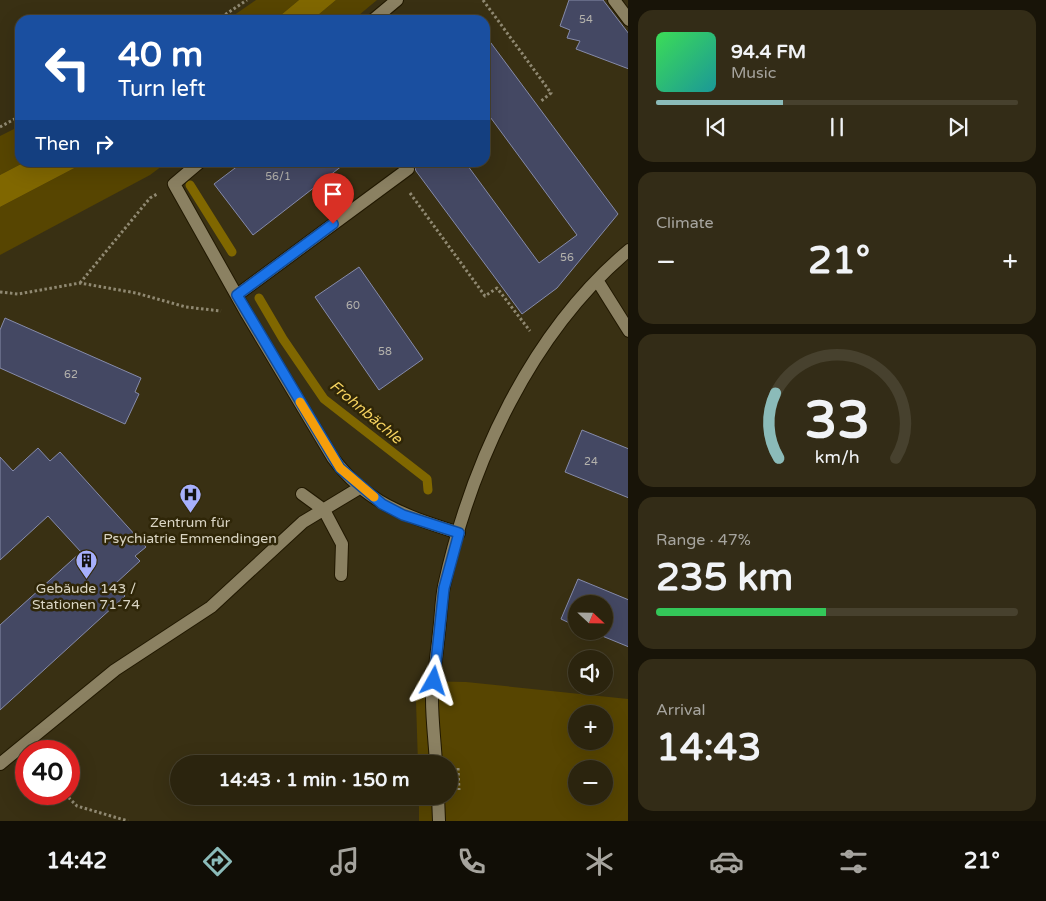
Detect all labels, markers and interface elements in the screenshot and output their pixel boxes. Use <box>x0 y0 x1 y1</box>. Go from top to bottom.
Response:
house number: 54 <box>579 13 593 26</box>
text: 40 m <box>118 34 203 76</box>
icon: left <box>35 35 100 100</box>
text: 94.4 FM <box>731 41 806 63</box>
text: Music <box>731 63 776 83</box>
text: Turn left <box>118 76 206 102</box>
icon: previous <box>702 113 730 141</box>
icon: pause <box>823 113 851 141</box>
icon: next <box>944 113 972 141</box>
icon: right <box>90 130 118 158</box>
text: Then <box>35 133 80 155</box>
house number: 56/1 <box>265 170 291 183</box>
pin <box>312 173 354 224</box>
icon: arrive <box>319 180 347 208</box>
text: Climate <box>656 213 714 233</box>
text: 21° <box>808 238 870 284</box>
text: − <box>656 245 676 279</box>
text: + <box>1002 245 1018 279</box>
house number: 56 <box>560 251 574 264</box>
house number: 60 <box>346 299 360 312</box>
house number: 58 <box>378 345 392 358</box>
house number: 62 <box>64 368 78 381</box>
water label: Frohnbächle <box>326 377 407 448</box>
text: 33 <box>804 389 870 452</box>
text: km/h <box>815 447 859 468</box>
house number: 24 <box>584 455 598 468</box>
hospital icon: Zentrum für Psychiatrie Emmendingen <box>178 482 202 513</box>
place label: Zentrum für Psychiatrie Emmendingen <box>103 514 277 547</box>
text: Range · 47% <box>656 530 751 550</box>
building icon: Gebäude 143 / Stationen 71-74 <box>74 548 98 579</box>
text: 235 km <box>656 555 793 601</box>
place label: Gebäude 143 / Stationen 71-74 <box>32 580 140 613</box>
north arrow <box>568 595 612 640</box>
map controls <box>568 595 613 805</box>
button: sound <box>568 650 613 695</box>
position arrow <box>407 654 459 706</box>
text: Arrival <box>656 700 705 720</box>
button: + <box>568 705 613 750</box>
text: 14:43 <box>656 725 761 771</box>
speed limit sign: 40 <box>15 740 80 805</box>
button: − <box>568 760 613 805</box>
text: 14:43 · 1 min · 150 m <box>218 769 410 791</box>
icon: directions <box>200 844 235 879</box>
icon: music <box>327 844 362 879</box>
icon: phone <box>454 844 489 879</box>
icon: climate <box>582 844 617 879</box>
icon: car <box>709 844 744 879</box>
icon: filters <box>836 844 871 879</box>
text: 14:42 <box>46 848 107 874</box>
text: 21° <box>964 848 1000 874</box>

